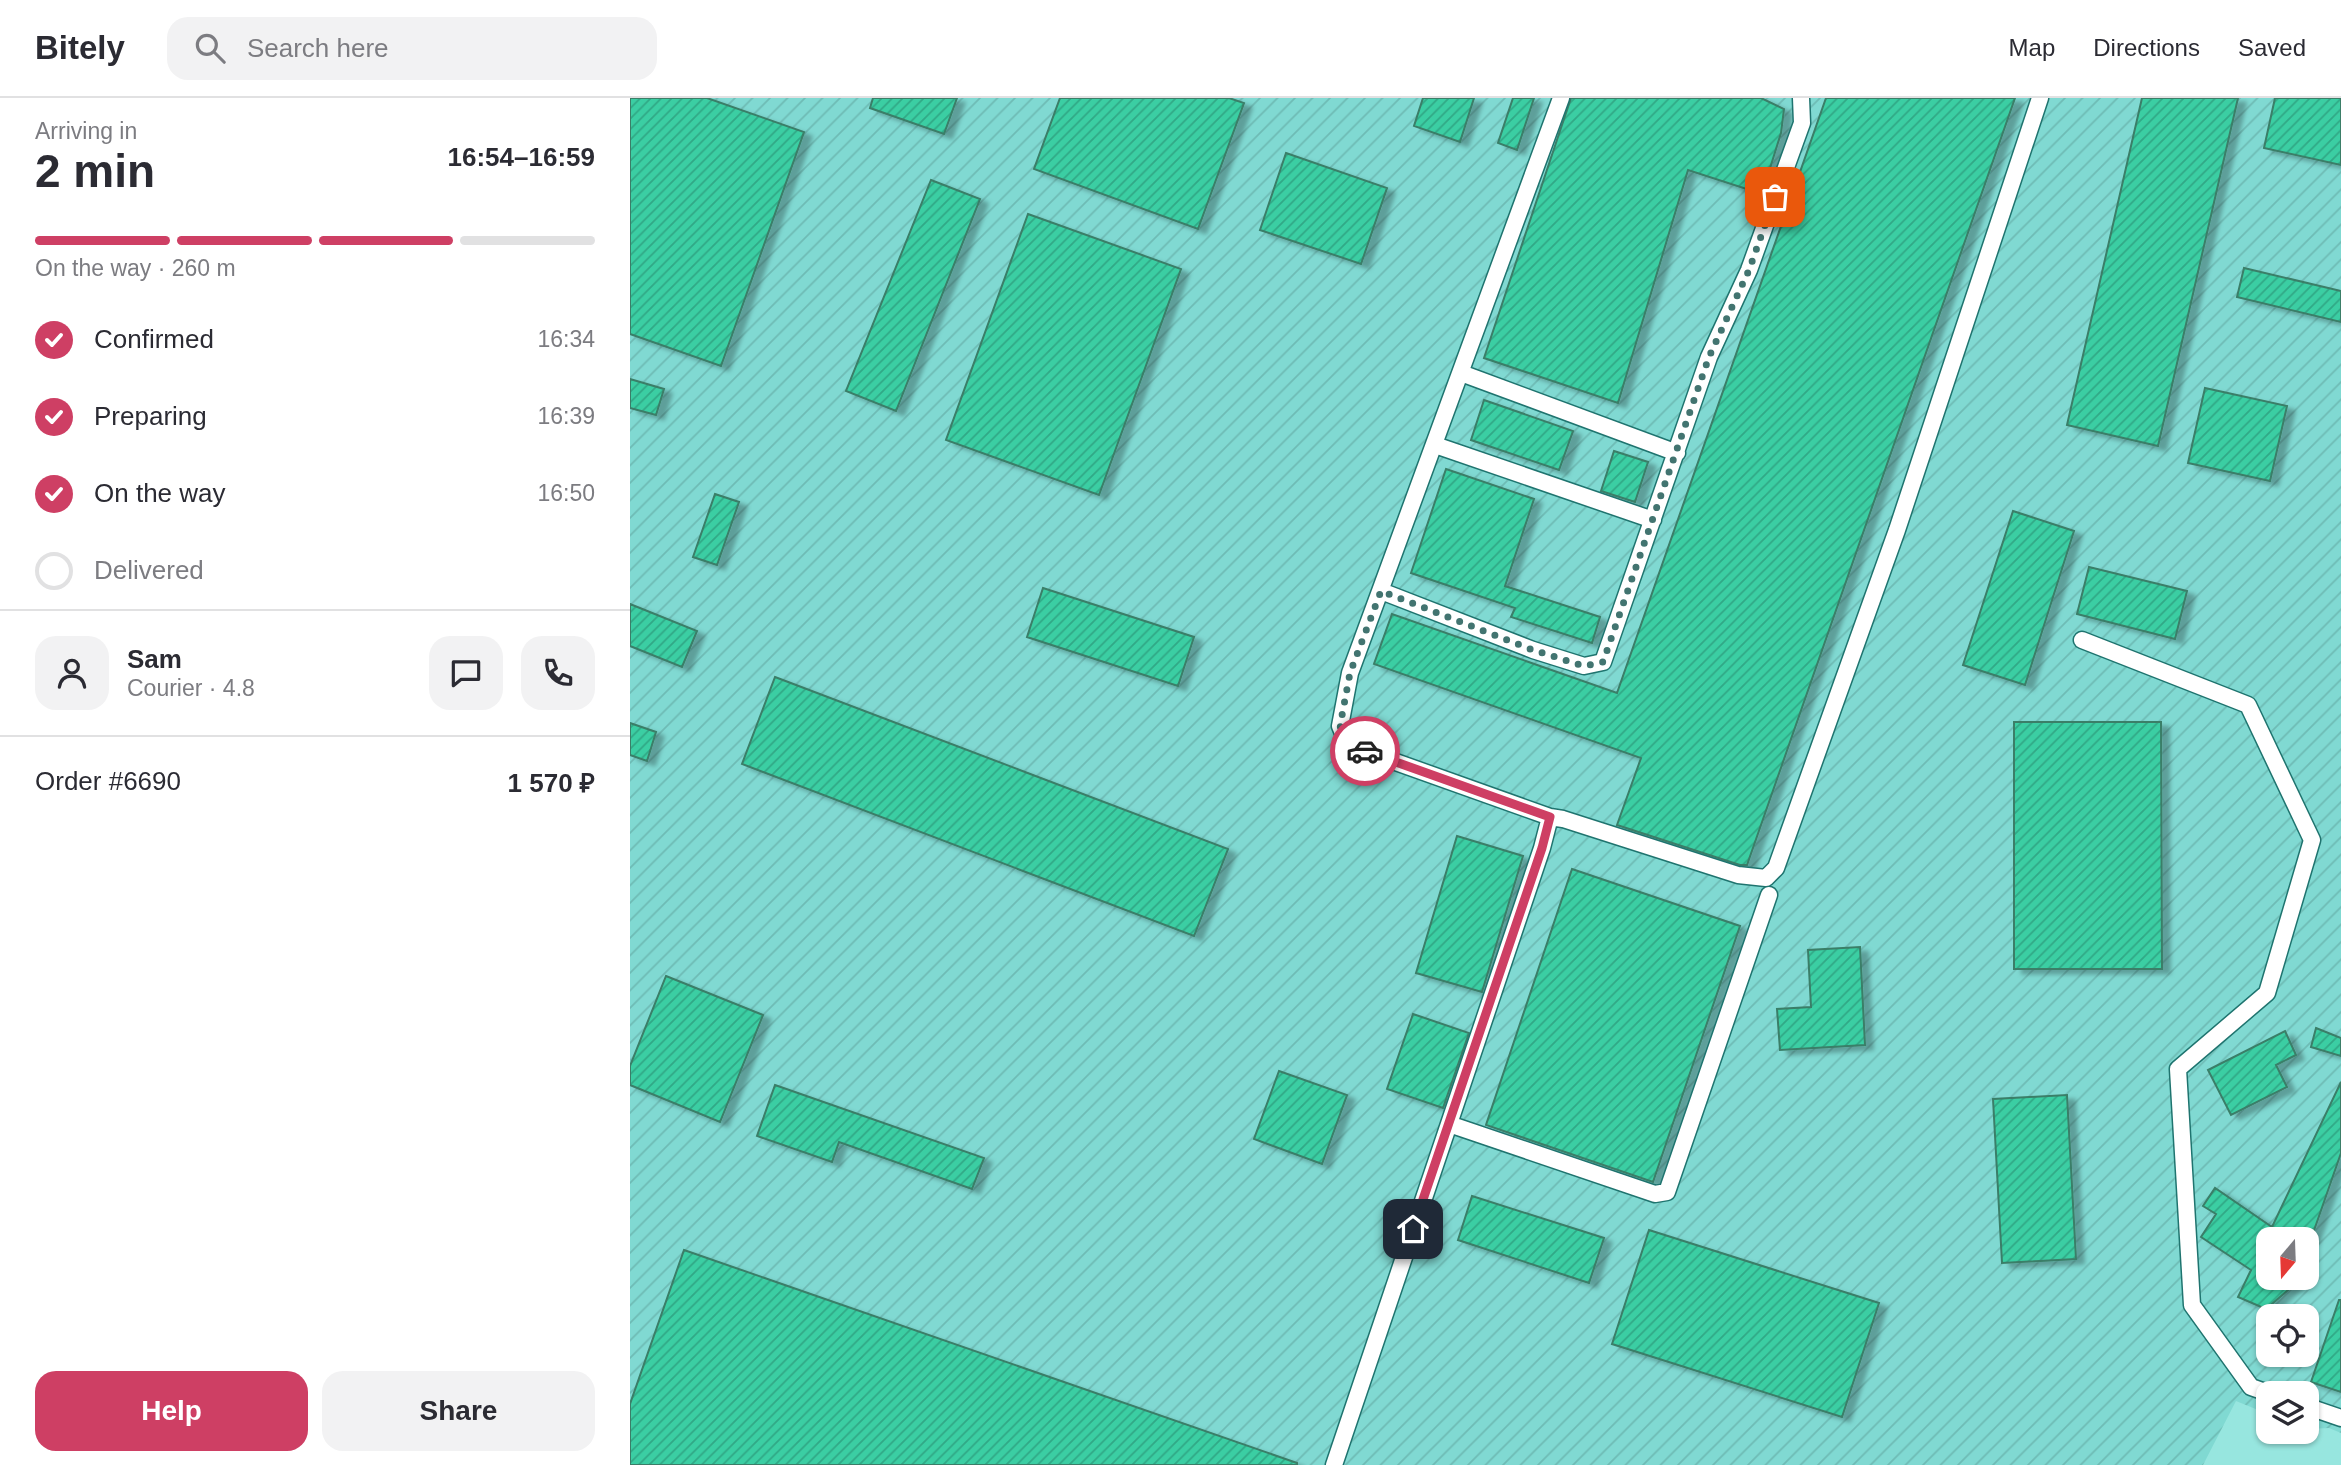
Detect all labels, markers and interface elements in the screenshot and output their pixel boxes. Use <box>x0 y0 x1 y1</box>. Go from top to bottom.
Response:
search box <box>167 17 657 80</box>
text: Bitely <box>35 29 125 66</box>
icon: search <box>191 29 229 67</box>
text: Search here <box>247 33 389 63</box>
text: Map <box>2009 34 2055 61</box>
text: Directions <box>2093 34 2200 61</box>
text: Saved <box>2238 34 2306 61</box>
text: Arriving in <box>35 118 137 144</box>
text: 16:54–16:59 <box>448 142 595 172</box>
text: 2 min <box>35 145 155 197</box>
pin <box>1745 167 1805 227</box>
icon: bag <box>1756 178 1794 216</box>
text: On the way · 260 m <box>35 255 236 281</box>
icon: check <box>35 321 73 359</box>
text: Confirmed <box>94 324 214 354</box>
text: 16:34 <box>537 326 595 352</box>
icon: check <box>35 398 73 436</box>
text: Preparing <box>94 401 207 431</box>
text: 16:39 <box>537 403 595 429</box>
icon: check <box>35 475 73 513</box>
text: On the way <box>94 478 226 508</box>
text: 16:50 <box>537 480 595 506</box>
text: Delivered <box>94 555 204 585</box>
button: person <box>35 636 109 710</box>
button: chat <box>429 636 503 710</box>
button: phone <box>521 636 595 710</box>
text: Sam <box>127 644 182 674</box>
text: Courier · 4.8 <box>127 675 255 701</box>
courier <box>1330 716 1400 786</box>
icon: car <box>1346 732 1384 770</box>
text: Order #6690 <box>35 766 181 796</box>
text: 1 570 ₽ <box>508 768 595 798</box>
pin <box>1383 1199 1443 1259</box>
icon: home <box>1394 1210 1432 1248</box>
north arrow <box>2256 1227 2319 1290</box>
map controls <box>2256 1227 2319 1444</box>
button: locate <box>2256 1304 2319 1367</box>
button: Help <box>35 1371 308 1451</box>
button: Share <box>322 1371 595 1451</box>
button: layers <box>2256 1381 2319 1444</box>

